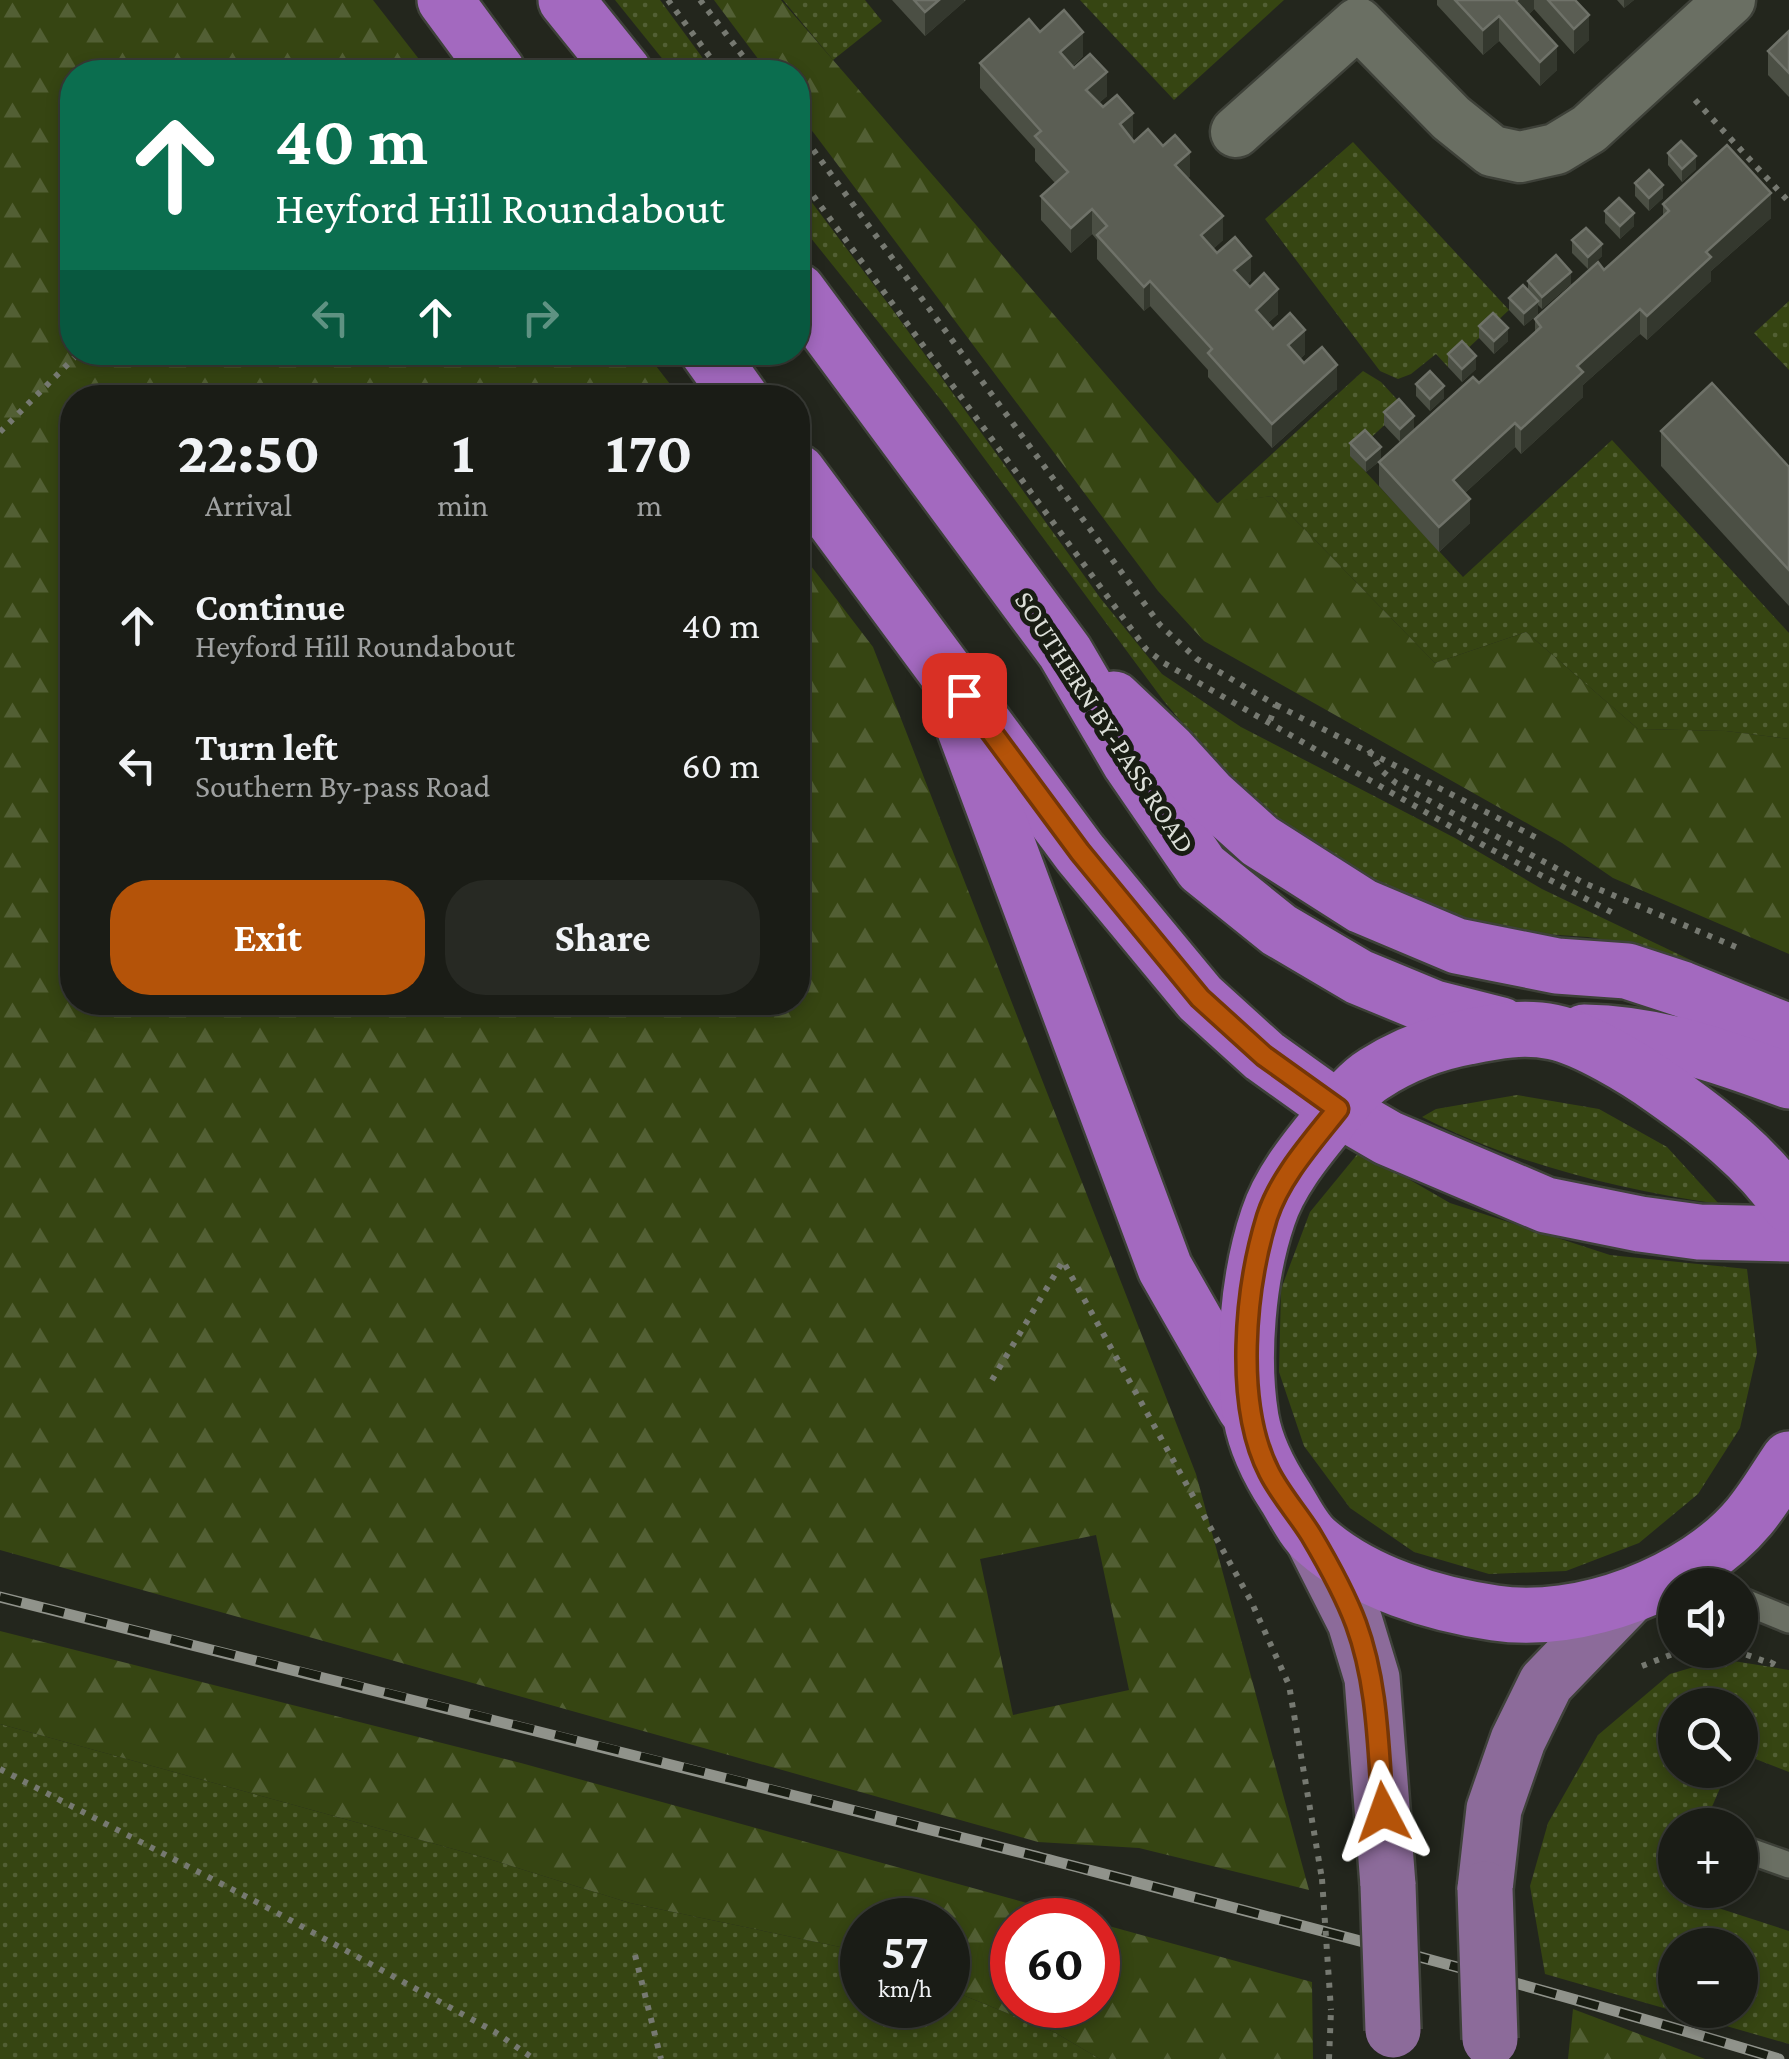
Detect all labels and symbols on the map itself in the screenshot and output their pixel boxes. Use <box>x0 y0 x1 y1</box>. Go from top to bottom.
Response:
street label: SOUTHERN BY-PASS ROAD <box>1009 585 1201 859</box>
pin <box>922 653 1007 738</box>
position arrow <box>1331 1760 1435 1864</box>
speed limit sign: 60 <box>990 1898 1120 2028</box>

